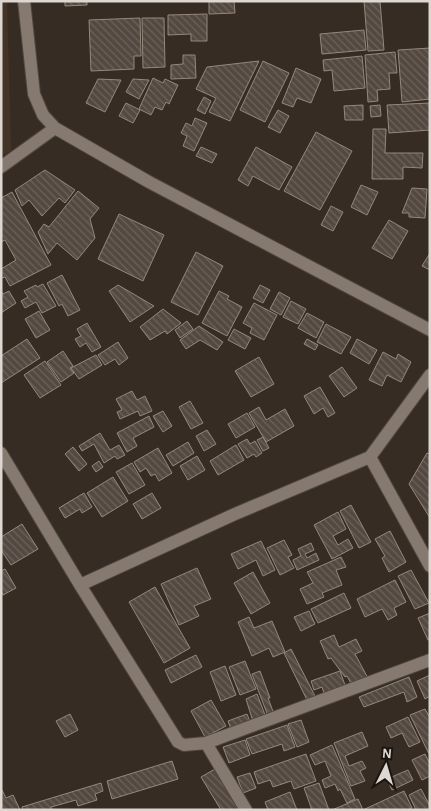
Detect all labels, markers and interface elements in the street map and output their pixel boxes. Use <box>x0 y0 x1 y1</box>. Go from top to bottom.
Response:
north arrow <box>361 741 411 791</box>
text: N <box>382 747 393 761</box>

